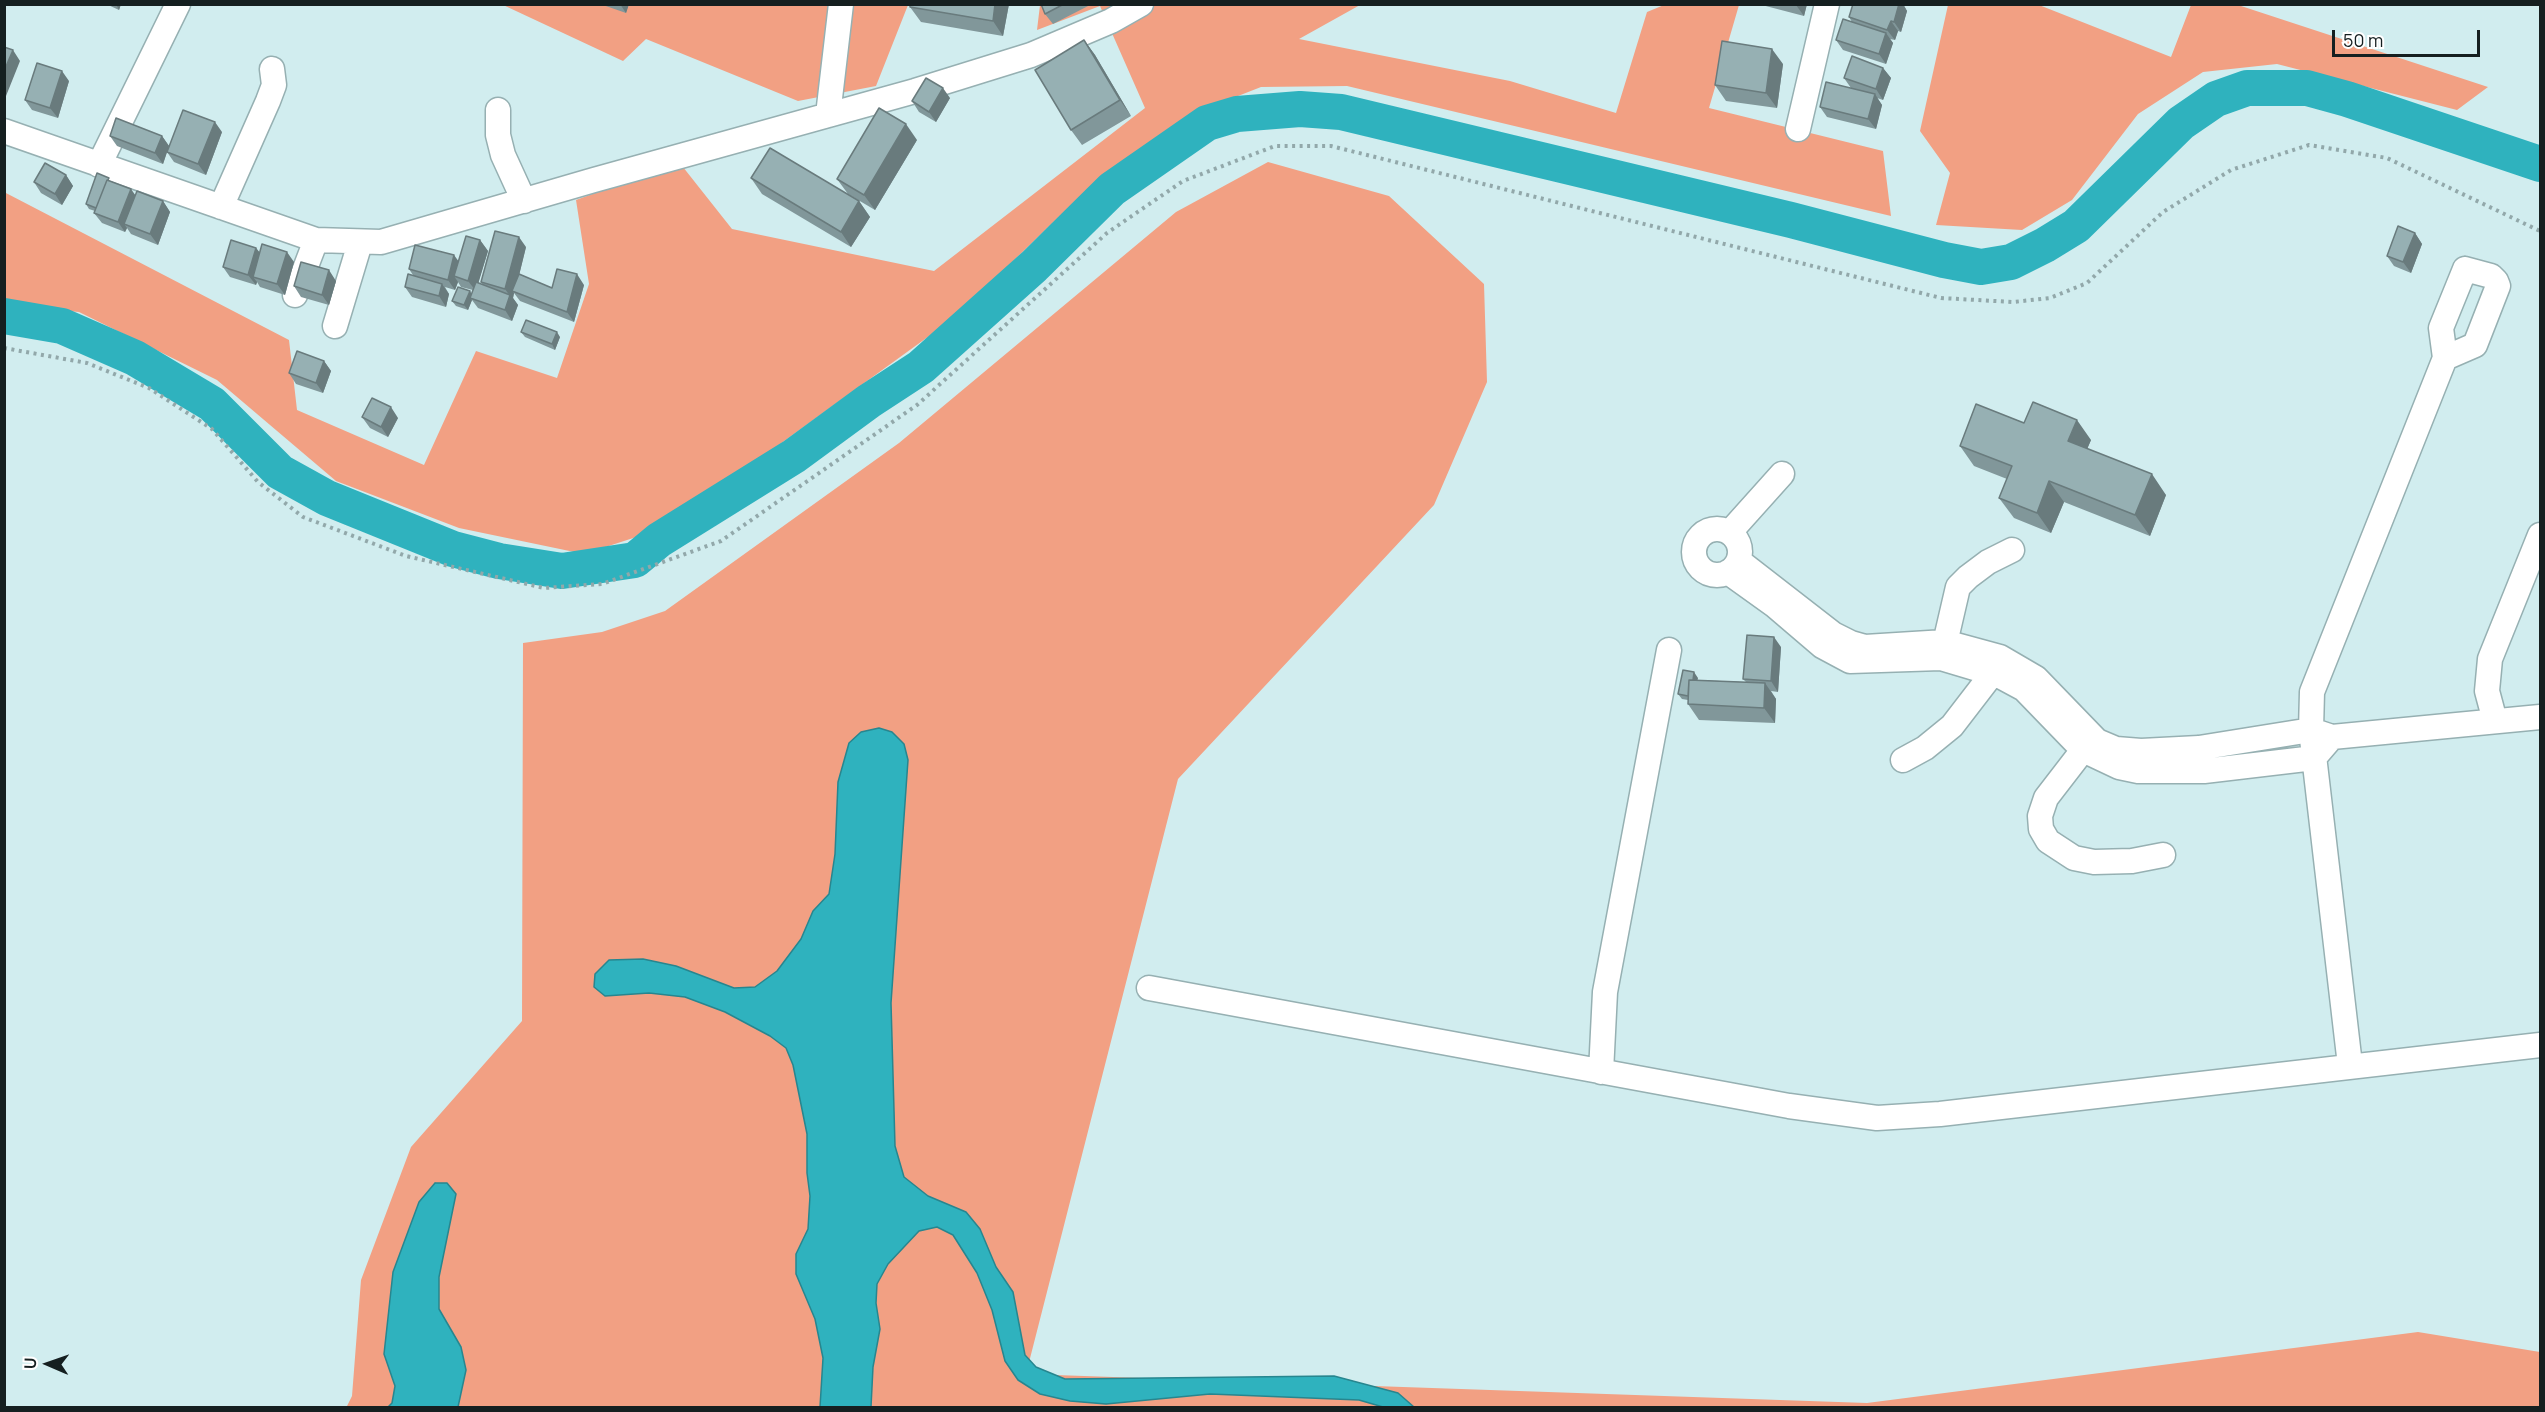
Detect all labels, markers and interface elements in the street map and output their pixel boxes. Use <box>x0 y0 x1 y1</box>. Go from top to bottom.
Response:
scale bar <box>2335 18 2484 56</box>
text: 50 m <box>2343 28 2383 52</box>
north arrow <box>18 1334 78 1394</box>
text: U <box>19 1357 41 1370</box>

